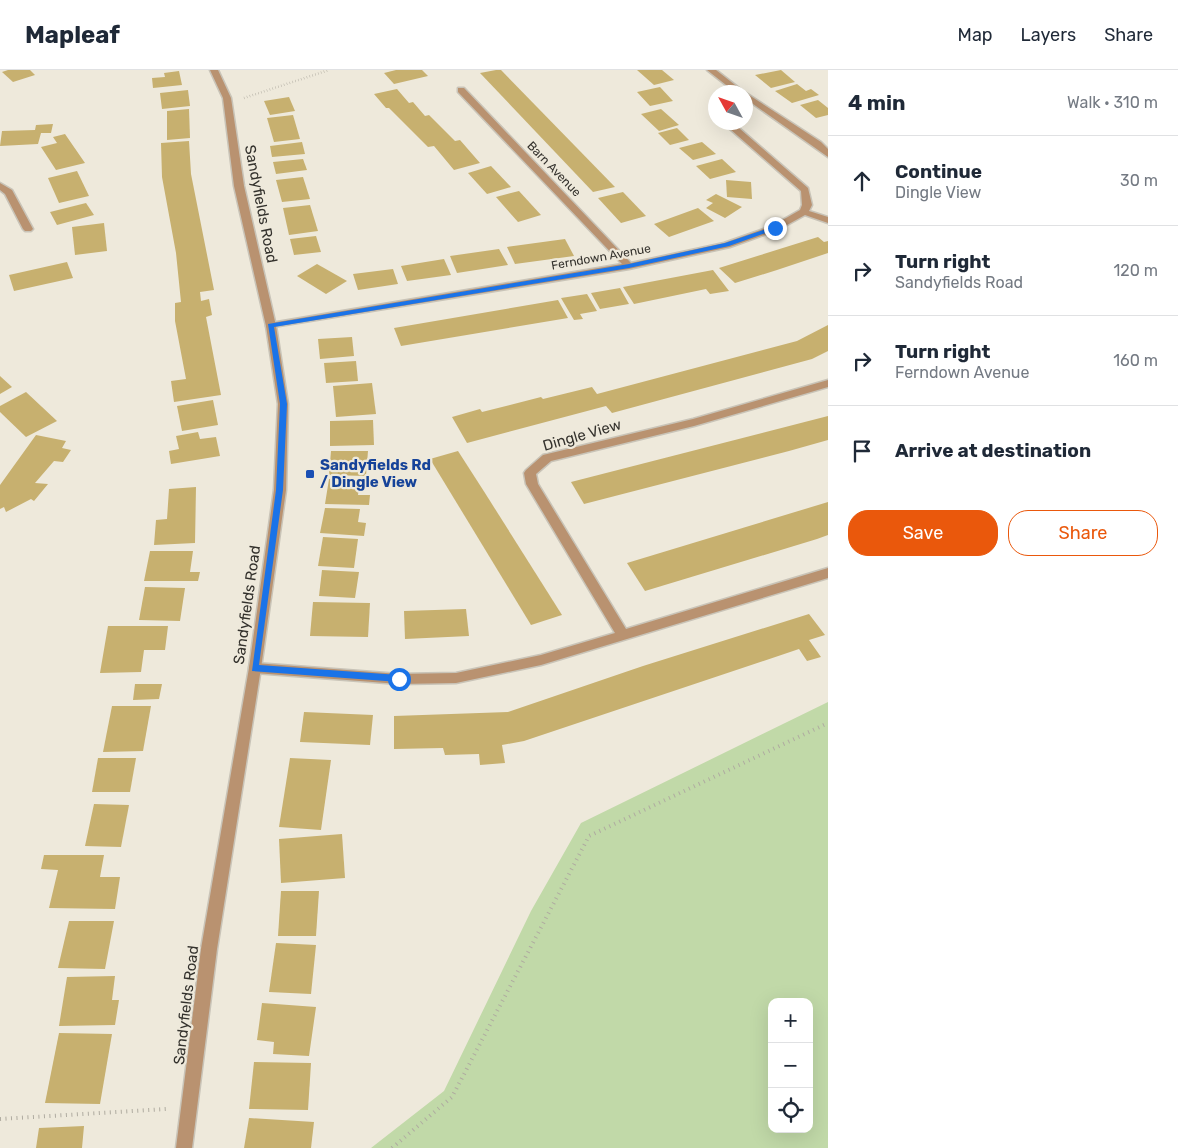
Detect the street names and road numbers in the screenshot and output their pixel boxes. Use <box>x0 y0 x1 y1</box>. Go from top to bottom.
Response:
street label: Barn Avenue <box>524 139 584 200</box>
street label: Sandyfields Road <box>241 143 281 265</box>
street label: Ferndown Avenue <box>550 241 652 273</box>
street label: Dingle View <box>541 415 623 455</box>
street label: Sandyfields Road <box>230 544 264 666</box>
street label: Sandyfields Road <box>170 944 202 1066</box>

